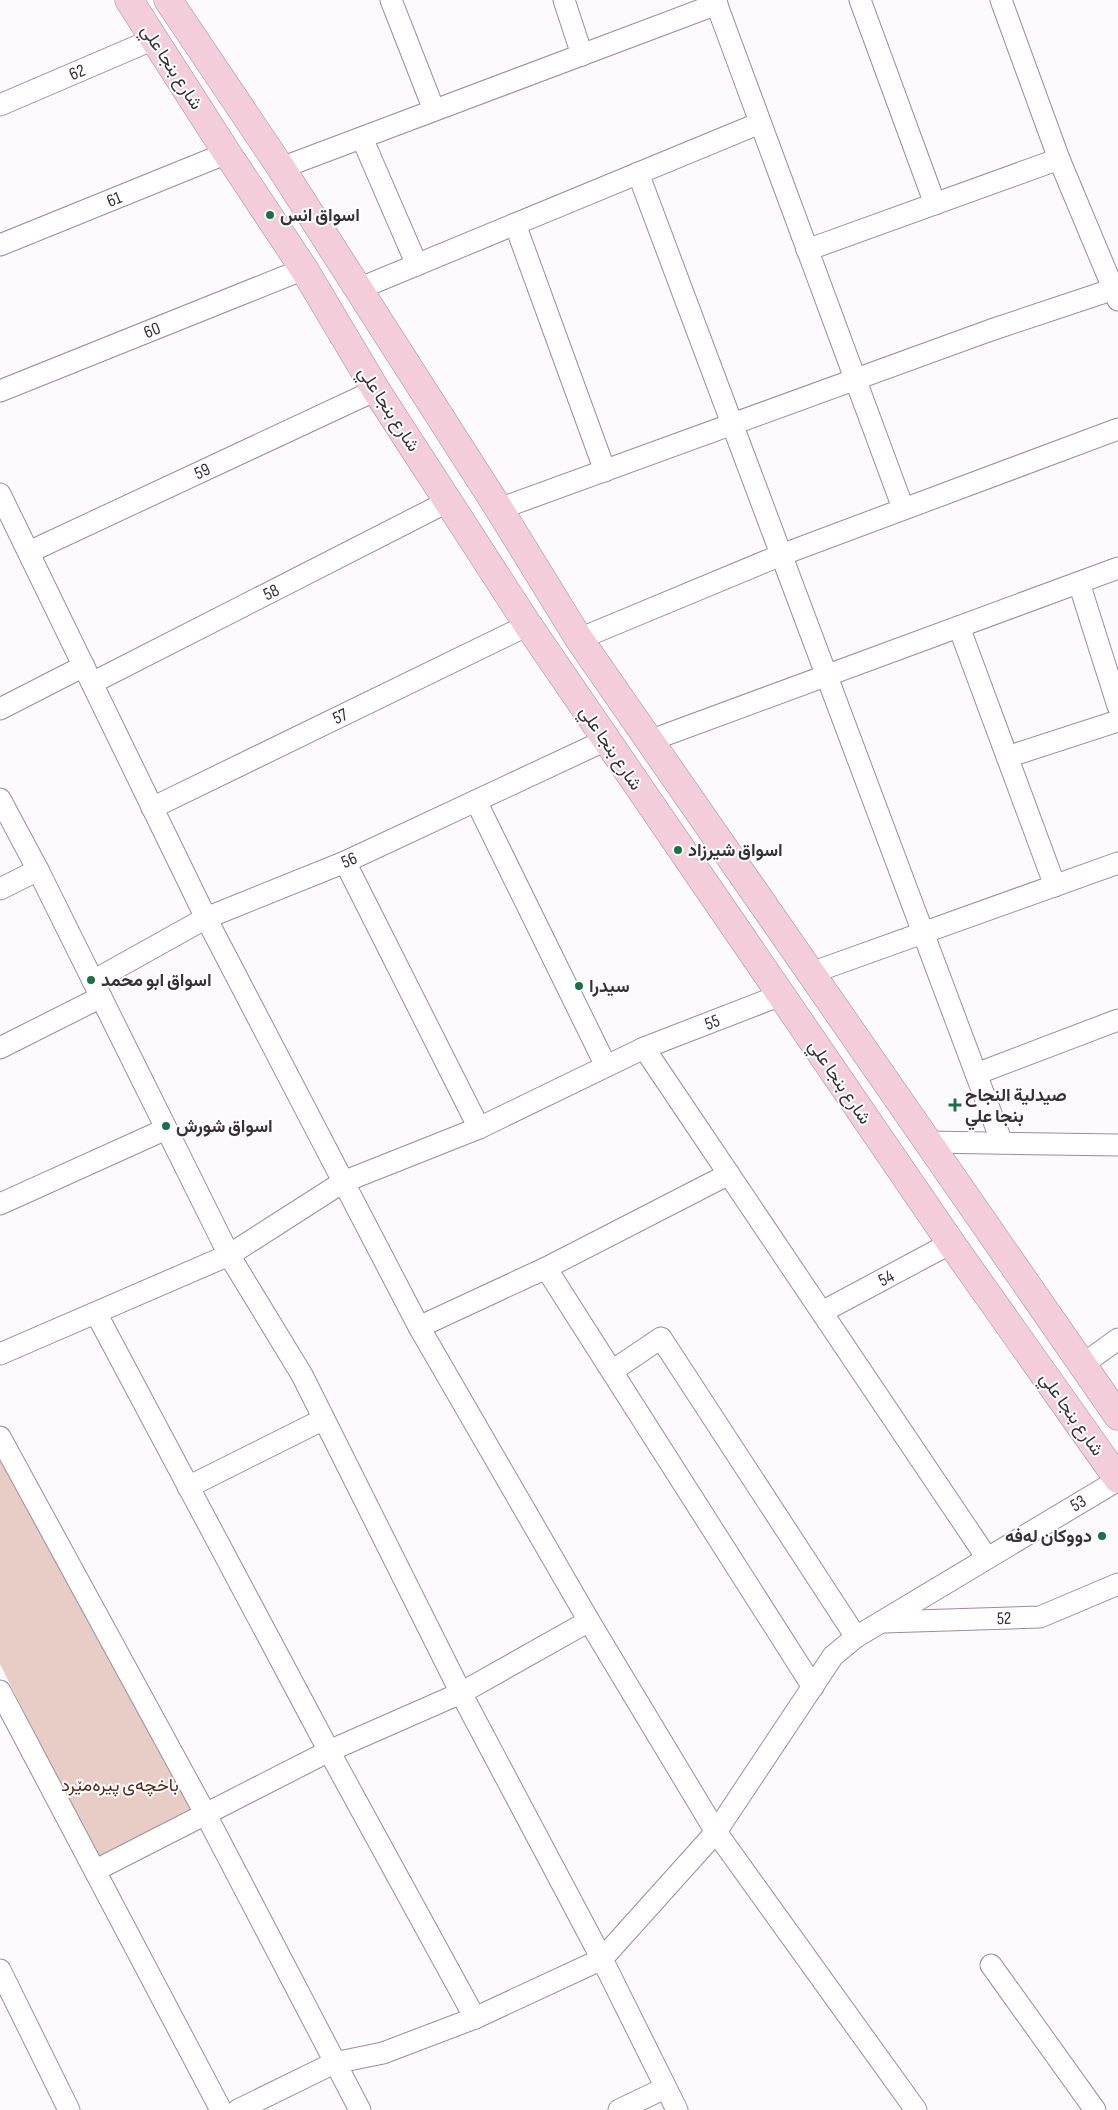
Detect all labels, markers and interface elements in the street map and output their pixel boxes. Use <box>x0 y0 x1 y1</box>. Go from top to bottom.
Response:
street label: شارع بنجا علي <box>133 21 207 116</box>
street label: 62 <box>66 60 88 85</box>
street label: 61 <box>104 187 125 212</box>
place label: اسواق انس <box>280 205 360 226</box>
marker: اسواق انس <box>264 209 276 221</box>
street label: 60 <box>141 318 164 343</box>
street label: شارع بنجا علي <box>350 363 424 458</box>
street label: 59 <box>191 459 214 484</box>
street label: 58 <box>260 580 283 605</box>
street label: شارع بنجا علي <box>571 702 646 797</box>
street label: 57 <box>329 704 352 729</box>
place label: اسواق شيرزاد <box>688 840 783 861</box>
marker: اسواق شيرزاد <box>672 844 684 856</box>
street label: 56 <box>338 848 360 873</box>
place label: اسواق ابو محمد <box>101 970 212 991</box>
marker: اسواق ابو محمد <box>85 974 97 986</box>
place label: سيدرا <box>589 976 630 997</box>
marker: سيدرا <box>573 980 585 992</box>
street label: 55 <box>702 1010 723 1035</box>
street label: شارع بنجا علي <box>800 1036 875 1131</box>
place label: صيدلية النجاح بنجا علي <box>965 1085 1067 1131</box>
marker: صيدلية النجاح بنجا علي <box>949 1099 961 1111</box>
place label: اسواق شورش <box>176 1116 273 1137</box>
marker: اسواق شورش <box>160 1120 172 1132</box>
street label: 54 <box>875 1265 898 1291</box>
street label: شارع بنجا علي <box>1032 1369 1108 1462</box>
street label: 53 <box>1067 1491 1090 1516</box>
place label: دووكان لەفە <box>1005 1526 1092 1547</box>
marker: دووكان لەفە <box>1096 1530 1108 1542</box>
street label: 52 <box>996 1608 1012 1629</box>
park label: باخچەی پیرەمێرد <box>61 1775 179 1797</box>

